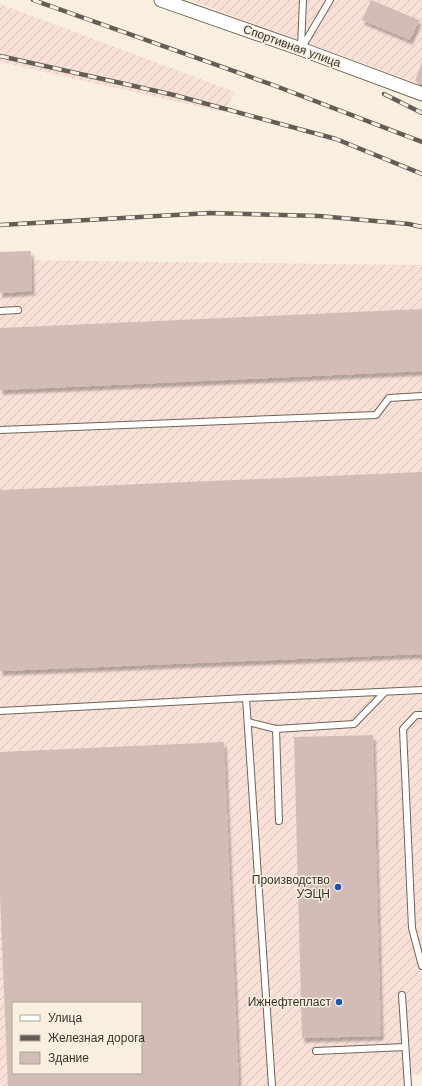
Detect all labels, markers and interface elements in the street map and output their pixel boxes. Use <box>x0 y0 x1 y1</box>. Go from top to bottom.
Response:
street label: Спортивная улица <box>241 21 343 71</box>
place label: Производство УЭЦН <box>252 872 330 902</box>
marker: Производство УЭЦН <box>333 882 343 892</box>
place label: Ижнефтепласт <box>248 994 331 1010</box>
marker: Ижнефтепласт <box>334 997 344 1007</box>
legend <box>12 1002 142 1074</box>
text: Улица <box>48 1010 82 1026</box>
text: Железная дорога <box>48 1030 145 1046</box>
text: Здание <box>48 1050 89 1066</box>

